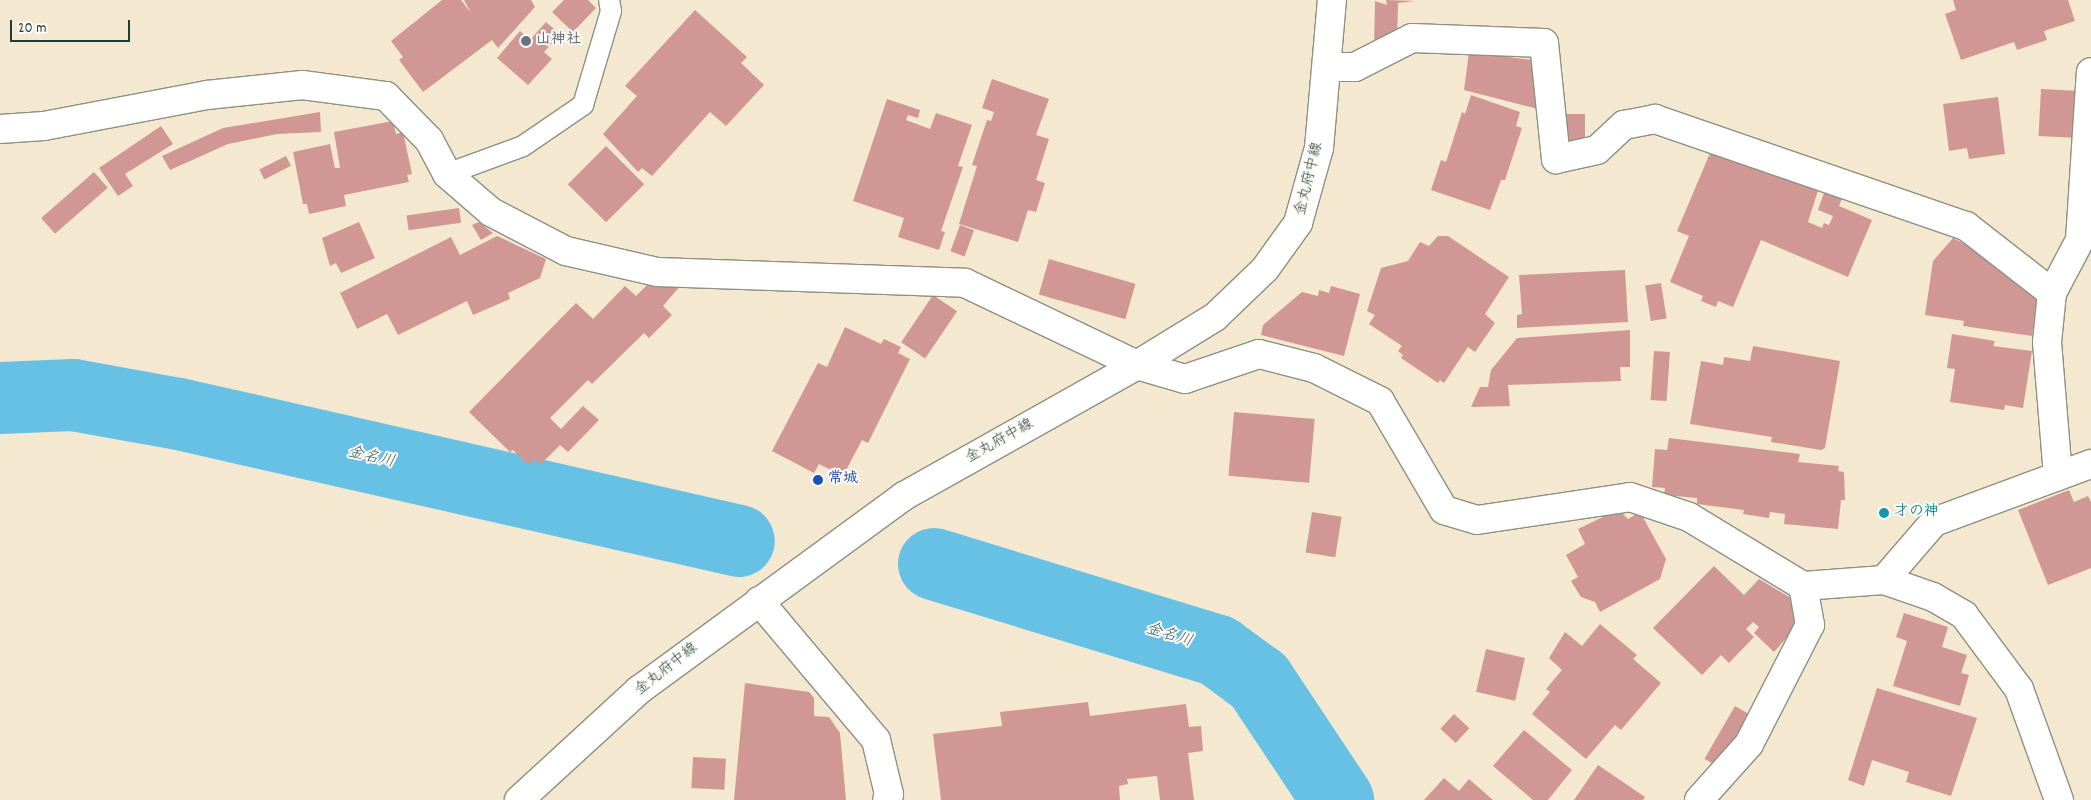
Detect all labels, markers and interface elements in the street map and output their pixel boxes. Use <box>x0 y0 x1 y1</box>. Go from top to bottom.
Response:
scale bar <box>12 10 132 42</box>
text: 20 m <box>18 18 46 40</box>
place label: 山神社 <box>536 32 581 50</box>
marker: 山神社 <box>520 35 532 47</box>
street label: 金丸府中線 <box>1292 140 1328 218</box>
street label: 金丸府中線 <box>963 416 1037 468</box>
water label: 金名川 <box>345 443 397 473</box>
place label: 常城 <box>828 471 858 489</box>
marker: 常城 <box>812 474 824 486</box>
place label: 才の神 <box>1894 504 1939 522</box>
marker: 才の神 <box>1878 507 1890 519</box>
water label: 金名川 <box>1143 620 1195 652</box>
street label: 金丸府中線 <box>632 640 702 700</box>

